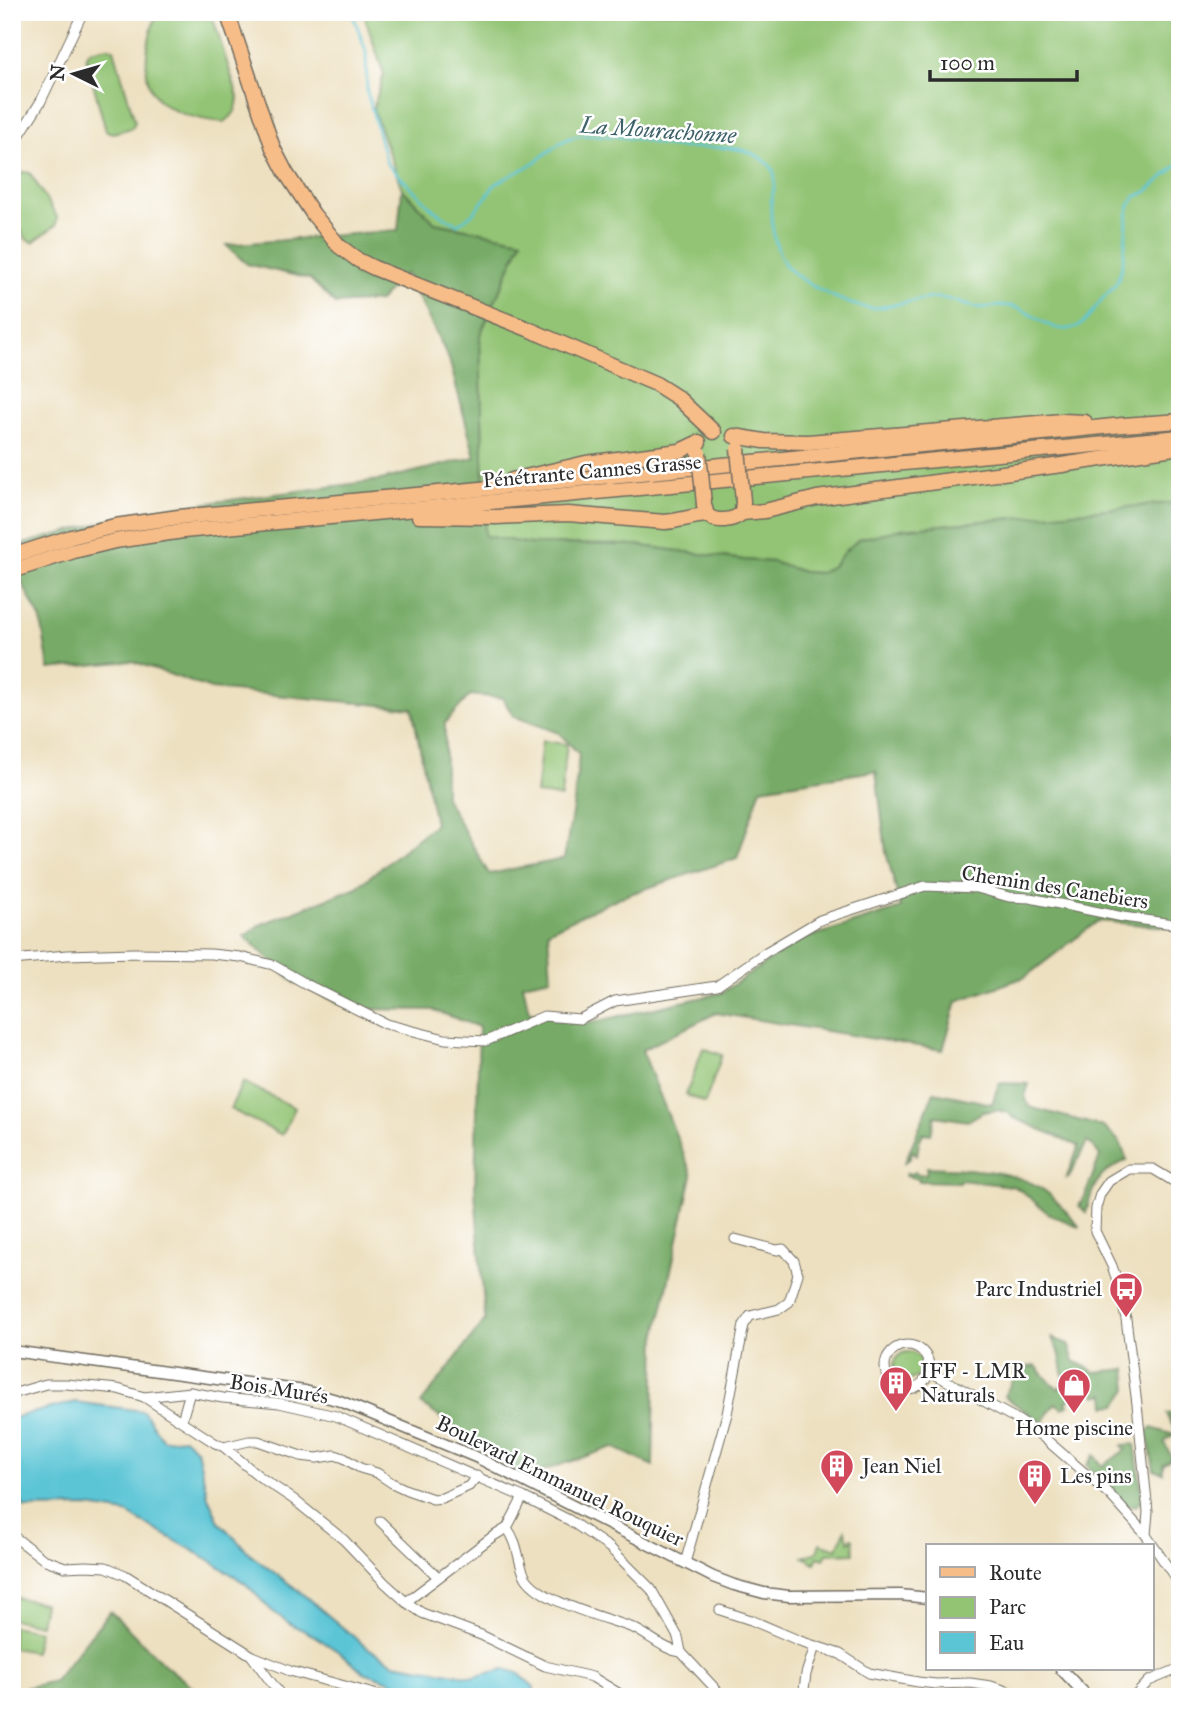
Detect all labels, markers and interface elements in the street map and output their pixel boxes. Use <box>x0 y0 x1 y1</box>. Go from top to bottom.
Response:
north arrow <box>38 38 108 108</box>
scale bar <box>930 38 1076 82</box>
text: 100 m <box>940 50 995 76</box>
text: N <box>45 64 70 82</box>
water label: La Mourachonne <box>578 111 737 149</box>
street label: Pénétrante Cannes Grasse <box>482 448 703 494</box>
street label: Chemin des Canebiers <box>960 859 1150 915</box>
bus stop icon: Parc Industriel <box>1107 1270 1145 1319</box>
place label: Parc Industriel <box>975 1276 1102 1302</box>
place label: IFF - LMR Naturals <box>920 1358 1027 1408</box>
building icon: IFF - LMR Naturals <box>877 1364 915 1413</box>
shop icon: Home piscine <box>1055 1366 1093 1415</box>
street label: Bois Murés <box>228 1368 330 1410</box>
street label: Boulevard Emmanuel Rouquier <box>432 1410 688 1552</box>
place label: Home piscine <box>1015 1415 1133 1441</box>
building icon: Jean Niel <box>818 1447 856 1496</box>
place label: Jean Niel <box>860 1453 942 1479</box>
building icon: Les pins <box>1016 1457 1054 1506</box>
place label: Les pins <box>1060 1463 1132 1489</box>
legend <box>926 1544 1154 1670</box>
text: Route <box>989 1560 1042 1586</box>
text: Parc <box>989 1594 1026 1620</box>
text: Eau <box>989 1630 1024 1656</box>

